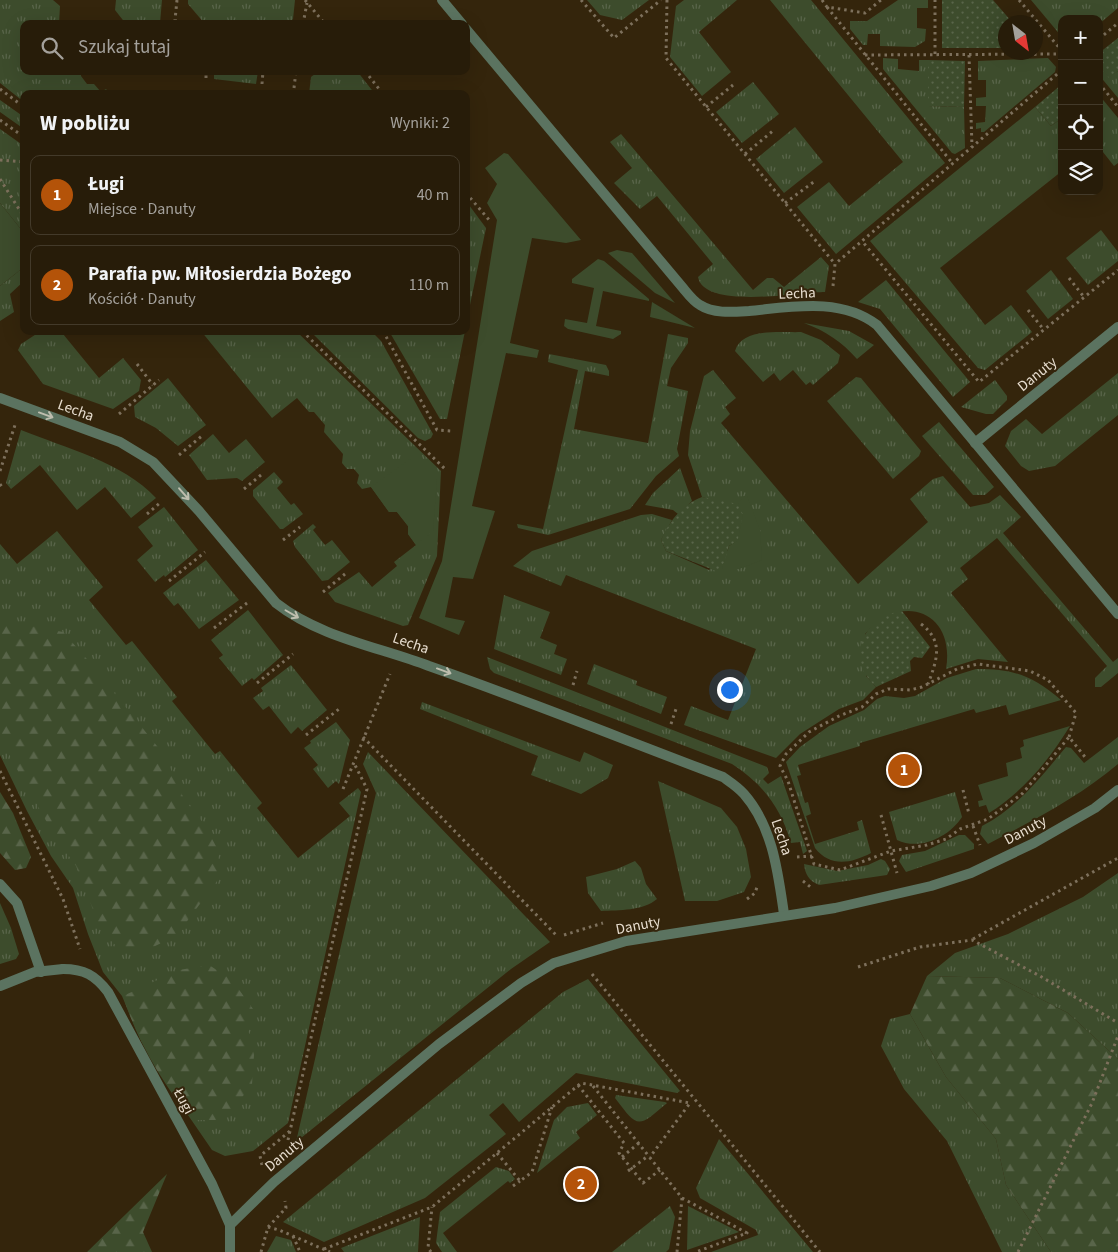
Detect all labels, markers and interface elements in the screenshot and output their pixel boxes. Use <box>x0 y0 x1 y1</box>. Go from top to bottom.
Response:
north arrow <box>998 15 1043 60</box>
map controls <box>1058 15 1103 195</box>
button: + <box>1058 15 1103 60</box>
search box <box>20 20 470 75</box>
icon: search <box>38 34 66 62</box>
text: Szukaj tutaj <box>78 34 171 61</box>
button: − <box>1058 60 1103 105</box>
button: locate <box>1058 105 1103 150</box>
text: W pobliżu <box>40 108 130 138</box>
text: Wyniki: 2 <box>390 112 450 134</box>
button: layers <box>1058 150 1103 195</box>
text: Ługi <box>88 171 124 198</box>
text: 1 <box>53 184 61 206</box>
text: 40 m <box>417 184 449 206</box>
text: Miejsce · Danuty <box>88 198 196 220</box>
text: Parafia pw. Miłosierdzia Bożego <box>88 261 352 288</box>
text: 2 <box>53 274 61 296</box>
text: 110 m <box>409 274 449 296</box>
street label: Lecha <box>778 282 816 305</box>
text: Kościół · Danuty <box>88 288 196 310</box>
street label: Danuty <box>1013 352 1061 397</box>
street label: Lecha <box>55 394 97 427</box>
one-way arrow <box>38 411 53 420</box>
one-way arrow <box>178 488 190 501</box>
one-way arrow <box>285 610 299 620</box>
street label: Lecha <box>390 628 432 659</box>
one-way arrow <box>436 667 452 676</box>
your location <box>717 677 743 703</box>
pin: 1 <box>888 751 920 789</box>
street label: Danuty <box>1000 811 1050 850</box>
street label: Lecha <box>766 816 797 858</box>
street label: Danuty <box>614 911 662 940</box>
street label: Ługi <box>168 1084 199 1118</box>
street label: Danuty <box>260 1132 308 1177</box>
pin: 2 <box>565 1165 597 1203</box>

